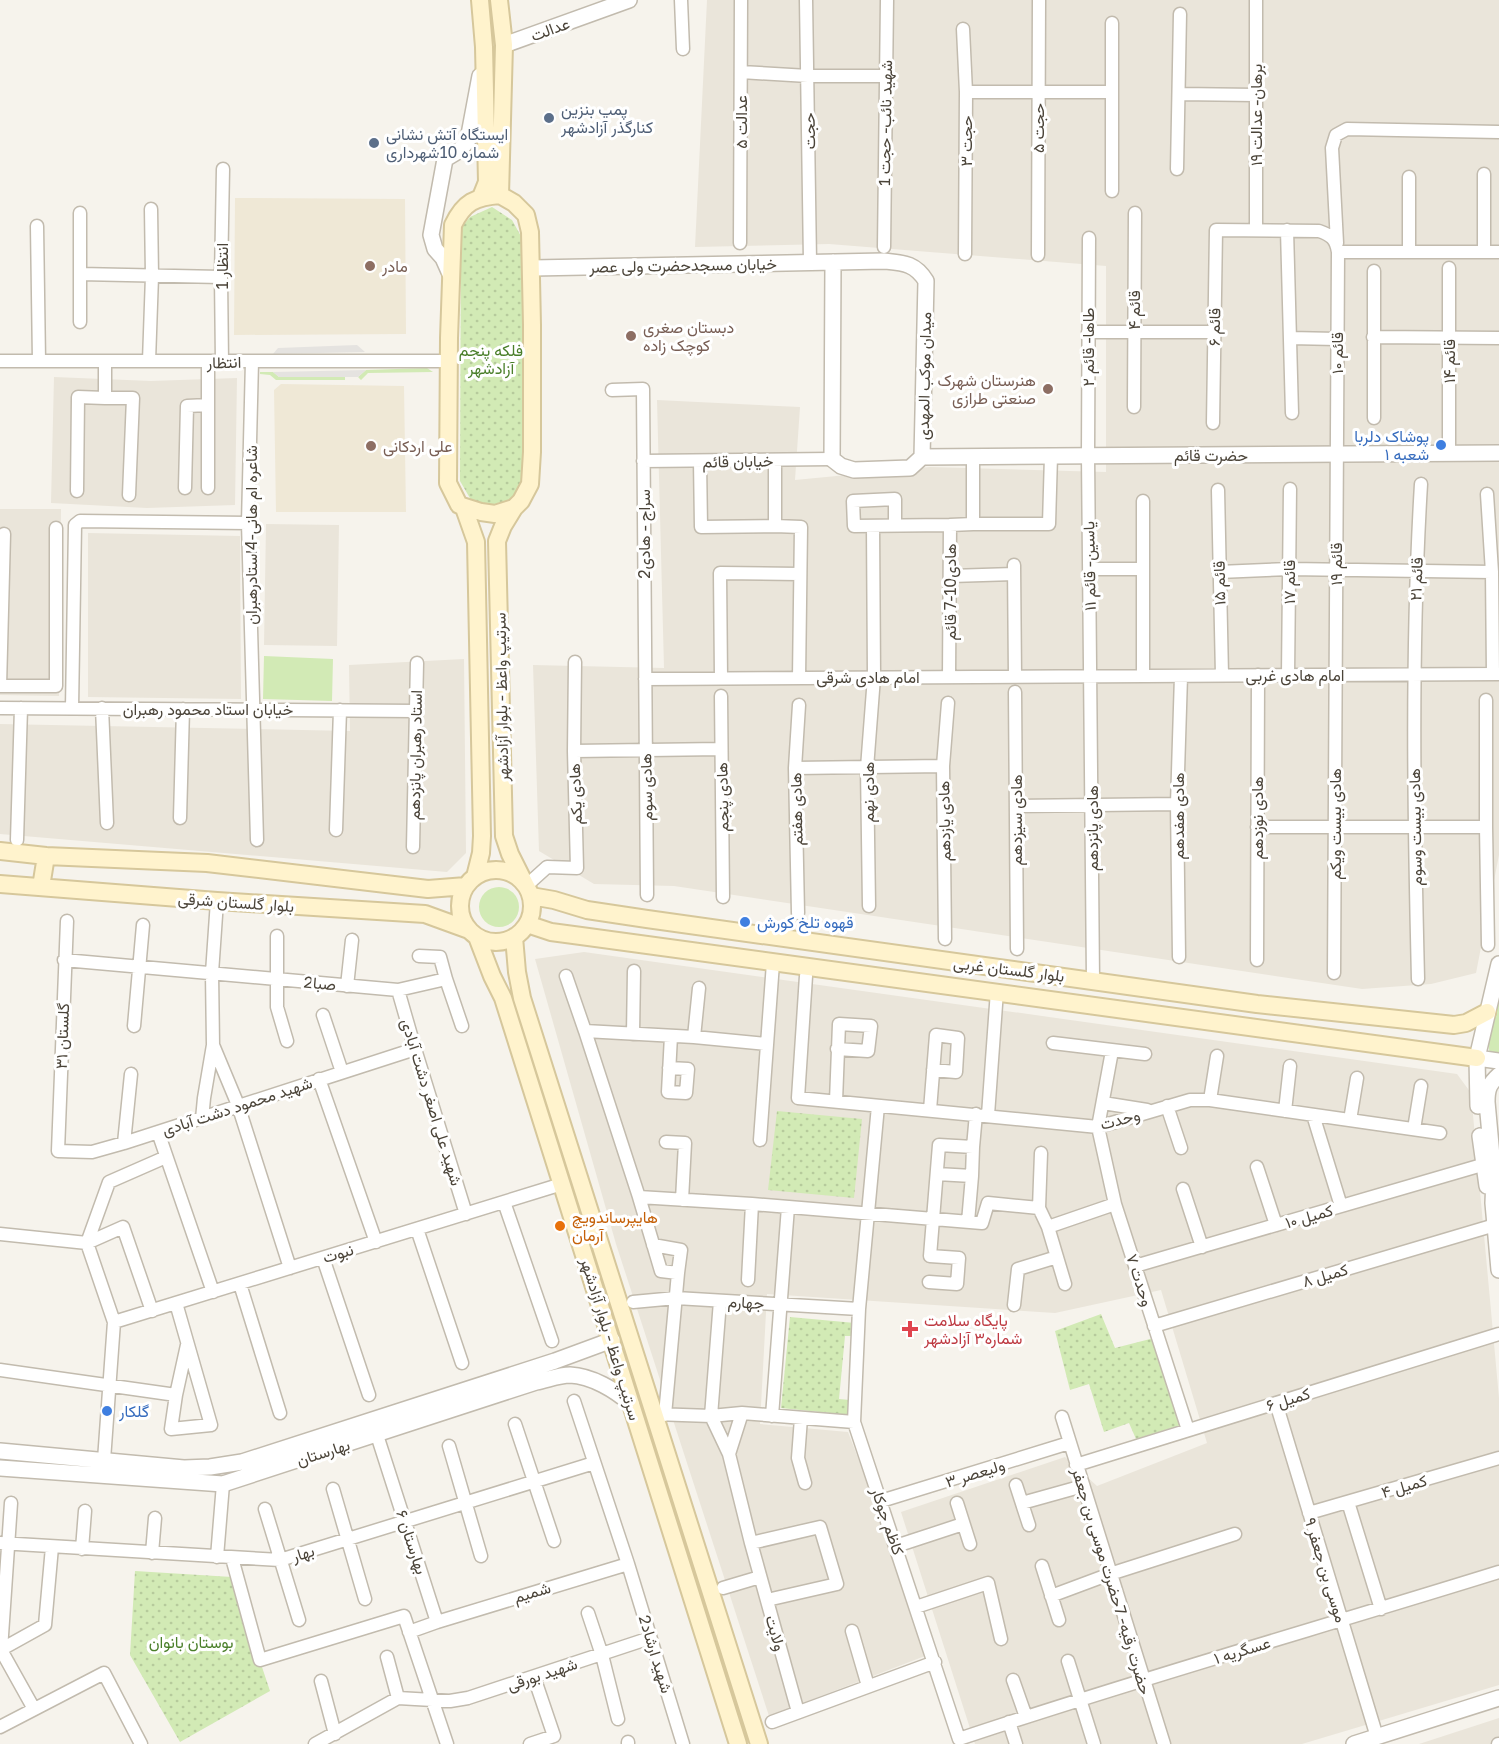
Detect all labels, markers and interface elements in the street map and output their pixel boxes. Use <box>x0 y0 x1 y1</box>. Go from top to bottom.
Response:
street label: عدالت <box>528 13 572 45</box>
street label: شهید نائب- حجت 1 <box>874 60 897 186</box>
street label: برهان- عدالت ۱۹ <box>1246 64 1267 166</box>
street label: عدالت ۵ <box>731 95 751 149</box>
place label: پمپ بنزین کنارگذر آزادشهر <box>560 99 653 138</box>
street label: حجت ۵ <box>1028 103 1048 153</box>
marker: پمپ بنزین کنارگذر آزادشهر <box>542 111 556 125</box>
street label: حجت <box>799 112 819 149</box>
street label: حجت ۳ <box>956 115 976 167</box>
place label: ایستگاه آتش نشانی شماره 10شهرداری <box>386 124 508 163</box>
marker: ایستگاه آتش نشانی شماره 10شهرداری <box>367 136 381 150</box>
street label: انتظار 1 <box>212 243 233 289</box>
street label: خیابان مسجدحضرت ولی عصر <box>588 253 777 278</box>
place label: مادر <box>381 256 408 277</box>
marker: مادر <box>363 259 377 273</box>
street label: قائم ۴ <box>1124 290 1145 330</box>
street label: طاها- قائم ۲ <box>1078 308 1099 386</box>
street label: قائم ۶ <box>1204 308 1225 346</box>
street label: میدان موکب المهدی <box>913 312 936 440</box>
place label: دبستان صغری کوچک زاده <box>643 317 734 357</box>
marker: دبستان صغری کوچک زاده <box>624 329 638 343</box>
street label: قائم ۱۰ <box>1327 332 1348 374</box>
street label: قائم ۱۴ <box>1439 339 1460 383</box>
park label: فلکه پنجم آزادشهر <box>459 340 523 379</box>
street label: انتظار <box>206 352 241 373</box>
place label: هنرستان شهرک صنعتی طرازی <box>938 370 1036 409</box>
marker: هنرستان شهرک صنعتی طرازی <box>1041 382 1055 396</box>
place label: پوشاک دلربا شعبه ۱ <box>1354 426 1429 464</box>
place label: علی اردکانی <box>383 436 452 457</box>
marker: پوشاک دلربا شعبه ۱ <box>1434 438 1448 452</box>
marker: علی اردکانی <box>364 439 378 453</box>
street label: شاعره ام هانی-4استادرهبران <box>241 445 262 625</box>
street label: حضرت قائم <box>1174 445 1248 466</box>
street label: خیابان قائم <box>702 450 774 473</box>
street label: سراج - هادی2 <box>634 489 656 579</box>
street label: یاسین- قائم ۱۱ <box>1078 521 1101 611</box>
street label: هادی10-7 قائم <box>940 543 961 641</box>
street label: قائم ۱۹ <box>1326 543 1347 585</box>
street label: قائم ۲۱ <box>1405 557 1428 601</box>
street label: قائم ۱۵ <box>1209 560 1230 605</box>
street label: قائم ۱۷ <box>1279 560 1300 604</box>
street label: سرتیپ واعظ - بلوار آزادشهر <box>490 612 514 783</box>
street label: امام هادی غربی <box>1246 665 1344 686</box>
street label: امام هادی شرقی <box>816 667 920 688</box>
street label: استاد رهبران پانزدهم <box>404 690 428 820</box>
street label: خیابان استاد محمود رهبران <box>123 699 294 720</box>
street label: هادی سوم <box>635 753 658 821</box>
street label: هادی پنجم <box>711 762 735 832</box>
street label: هادی نهم <box>858 762 879 822</box>
street label: هادی یکم <box>564 763 587 825</box>
street label: هادی بیست ویکم <box>1325 768 1346 880</box>
street label: هادی بیست وسوم <box>1404 768 1427 886</box>
street label: هادی هفتم <box>785 772 808 846</box>
street label: هادی هفدهم <box>1168 772 1189 860</box>
street label: هادی سیزدهم <box>1006 774 1027 866</box>
street label: هادی نوزدهم <box>1247 776 1268 860</box>
street label: هادی یازدهم <box>933 781 956 861</box>
street label: هادی پانزدهم <box>1082 785 1104 871</box>
street label: بلوار گلستان شرقی <box>177 888 295 917</box>
place label: قهوه تلخ کورش <box>757 912 854 934</box>
marker: قهوه تلخ کورش <box>738 915 752 929</box>
street label: بلوار گلستان غربی <box>952 952 1066 987</box>
street label: صبا2 <box>303 972 337 994</box>
street label: گلستان ۳۱ <box>51 1003 73 1069</box>
street label: شهید علی اصغر دشت آبادی <box>396 1016 467 1188</box>
street label: شهید محمود دشت آبادی <box>159 1072 315 1141</box>
street label: وحدت <box>1098 1104 1142 1135</box>
street label: کمیل ۱۰ <box>1283 1200 1335 1233</box>
place label: هایپرساندویچ آرمان <box>572 1207 658 1246</box>
marker: هایپرساندویچ آرمان <box>553 1219 567 1233</box>
street label: نبوت <box>320 1239 356 1268</box>
street label: وحدت ۷ <box>1121 1251 1158 1309</box>
street label: سرتیپ واعظ - بلوار آزادشهر <box>575 1254 645 1423</box>
street label: کمیل ۸ <box>1300 1259 1351 1292</box>
street label: جهارم <box>727 1291 765 1314</box>
place label: پایگاه سلامت شماره۳ آزادشهر <box>923 1310 1022 1349</box>
marker: پایگاه سلامت شماره۳ آزادشهر <box>901 1320 919 1338</box>
street label: کمیل ۶ <box>1263 1383 1313 1416</box>
place label: گلکار <box>118 1401 149 1422</box>
marker: گلکار <box>100 1404 114 1418</box>
street label: بهارستان <box>294 1434 352 1471</box>
street label: ولیعصر ۳ <box>943 1454 1007 1492</box>
street label: حضرت رقیه- 7حضرت موسی بن جعفر <box>1067 1464 1156 1697</box>
street label: کمیل ۴ <box>1379 1470 1429 1503</box>
street label: کاظم جوکار <box>866 1483 909 1558</box>
street label: بهارستان ۶ <box>391 1507 432 1577</box>
street label: موسی بن جعفر ۹ <box>1300 1515 1351 1625</box>
street label: بهار <box>288 1540 317 1567</box>
street label: شمیم <box>511 1577 553 1608</box>
street label: شهید ارشاد2 <box>634 1613 677 1696</box>
street label: ولایت <box>760 1613 791 1653</box>
park label: بوستان بانوان <box>149 1632 233 1653</box>
street label: عسگریه ۱ <box>1211 1632 1273 1669</box>
street label: شهید بورقی <box>504 1653 580 1696</box>

